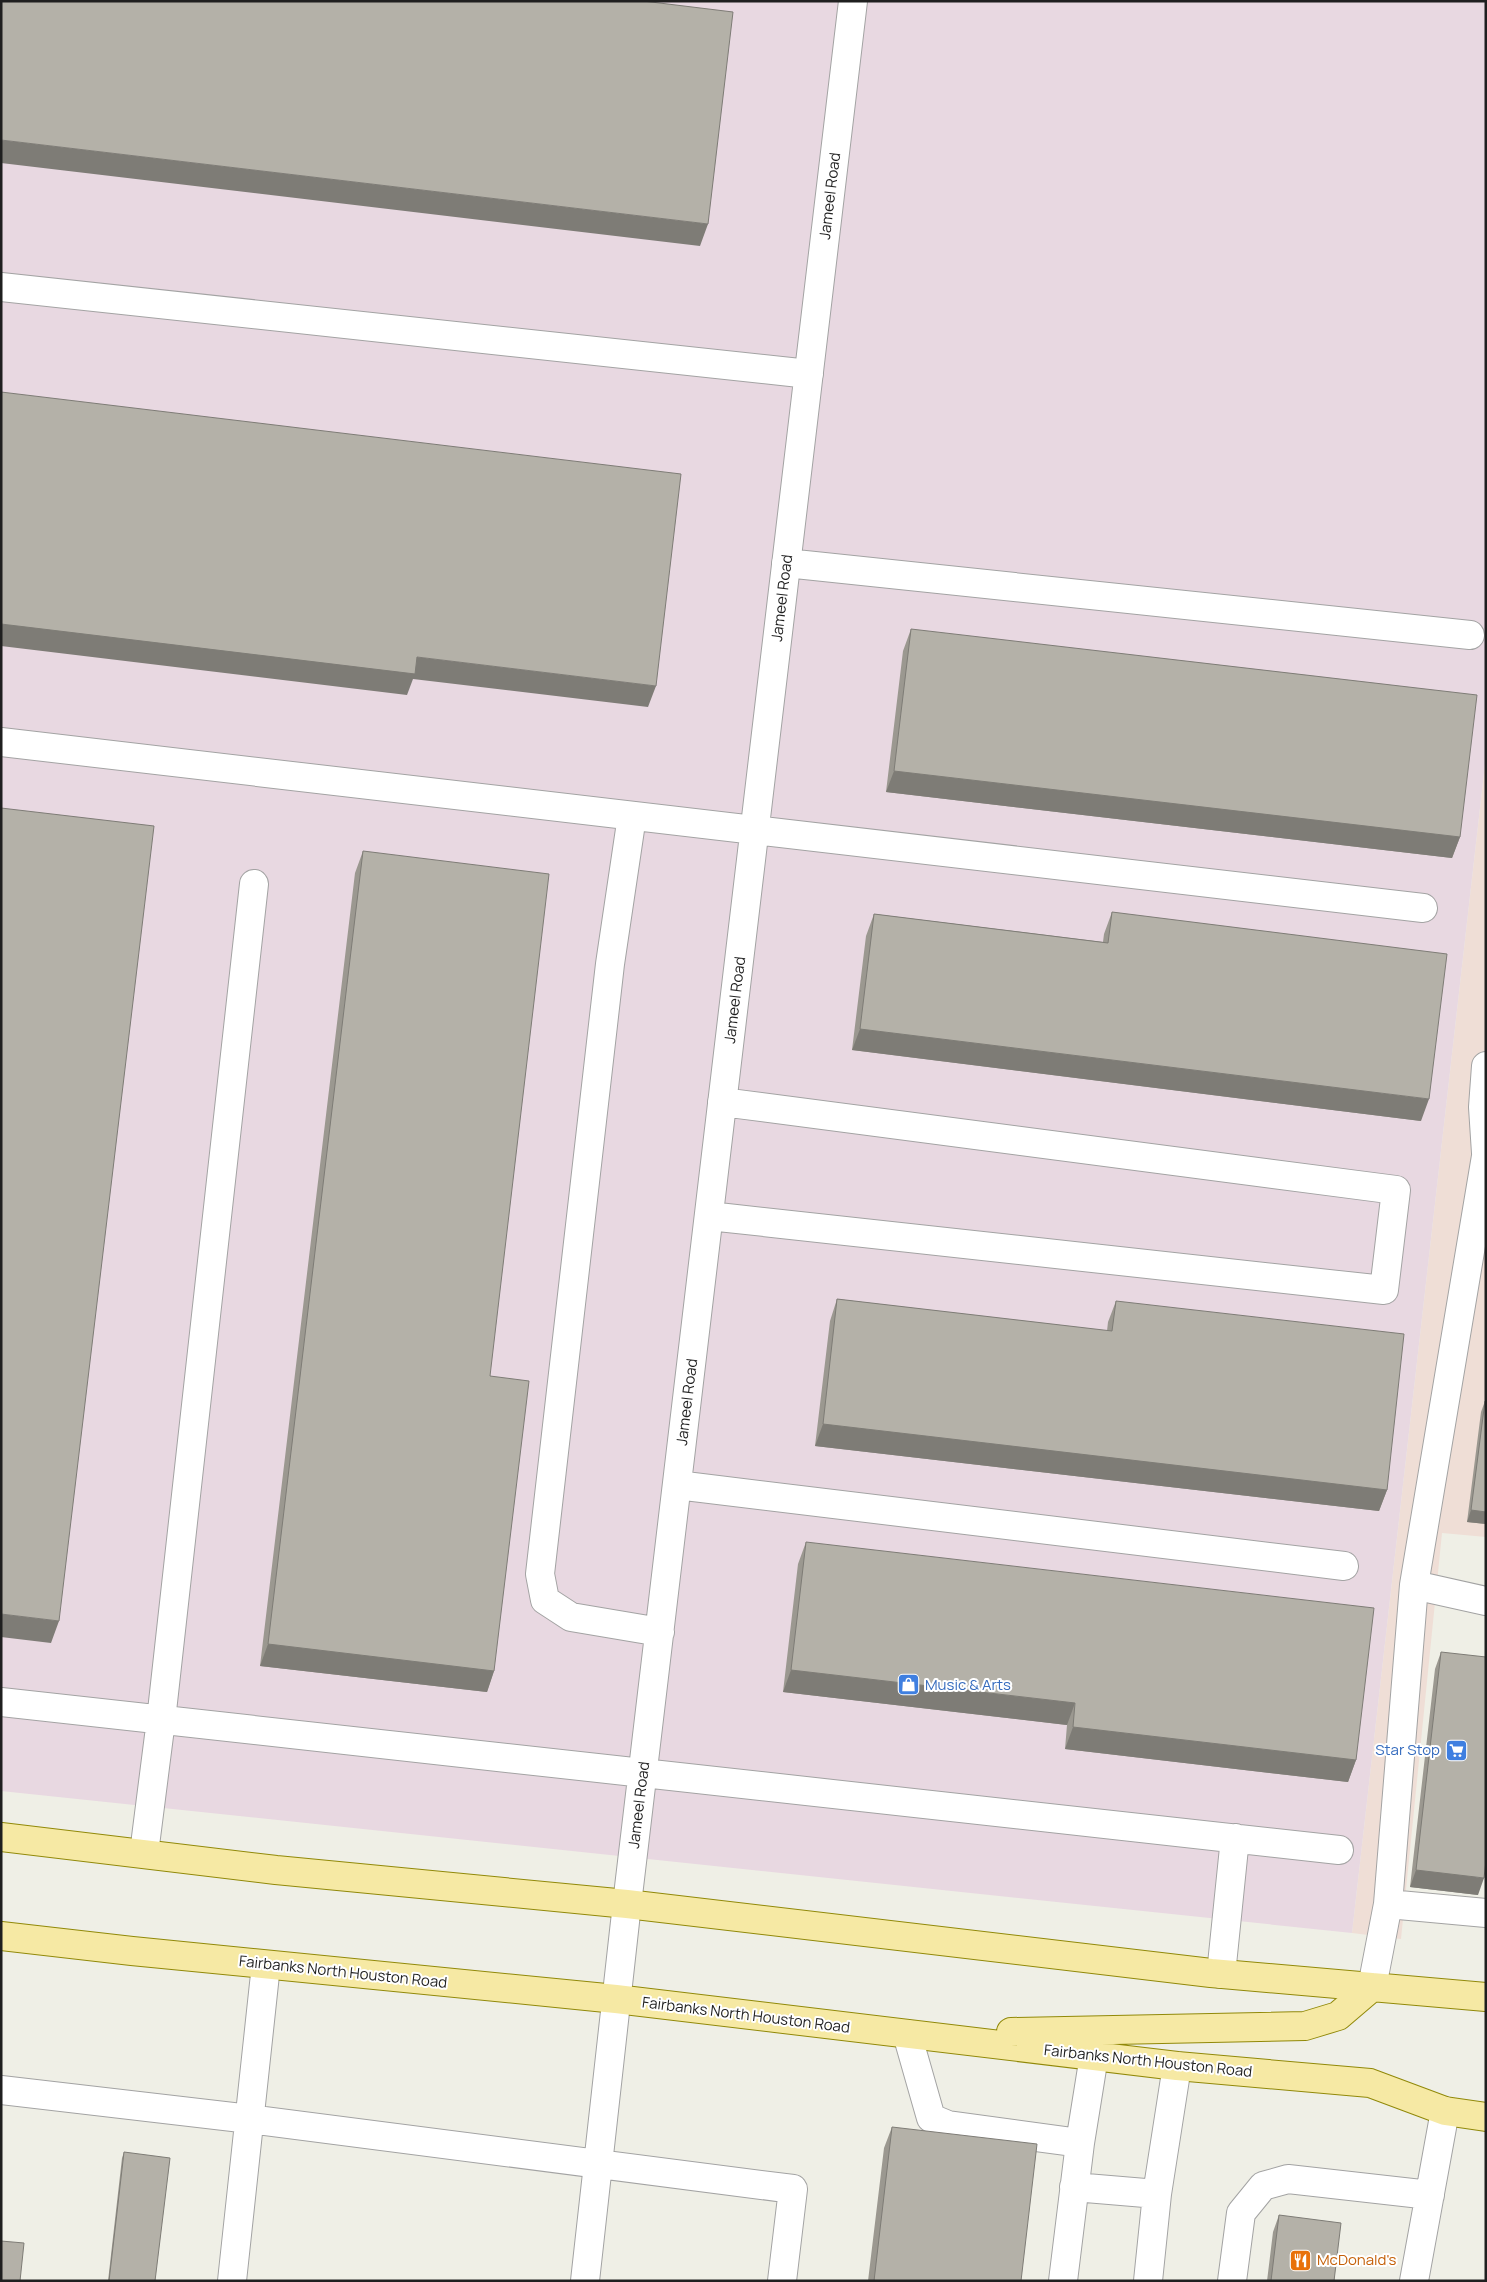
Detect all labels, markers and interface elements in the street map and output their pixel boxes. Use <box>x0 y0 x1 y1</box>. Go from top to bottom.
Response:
street label: Jameel Road <box>814 151 845 241</box>
street label: Jameel Road <box>766 553 797 643</box>
street label: Jameel Road <box>719 955 750 1045</box>
street label: Jameel Road <box>671 1357 702 1447</box>
shop icon: Music & Arts <box>897 1673 921 1697</box>
place label: Music & Arts <box>925 1674 1011 1695</box>
supermarket icon: Star Stop <box>1444 1738 1468 1762</box>
place label: Star Stop <box>1375 1739 1440 1760</box>
street label: Jameel Road <box>623 1760 654 1850</box>
street label: Fairbanks North Houston Road <box>238 1950 448 1993</box>
street label: Fairbanks North Houston Road <box>641 1991 851 2038</box>
street label: Fairbanks North Houston Road <box>1043 2039 1253 2082</box>
restaurant icon: McDonald's <box>1289 2248 1313 2272</box>
place label: McDonald's <box>1317 2249 1396 2270</box>

